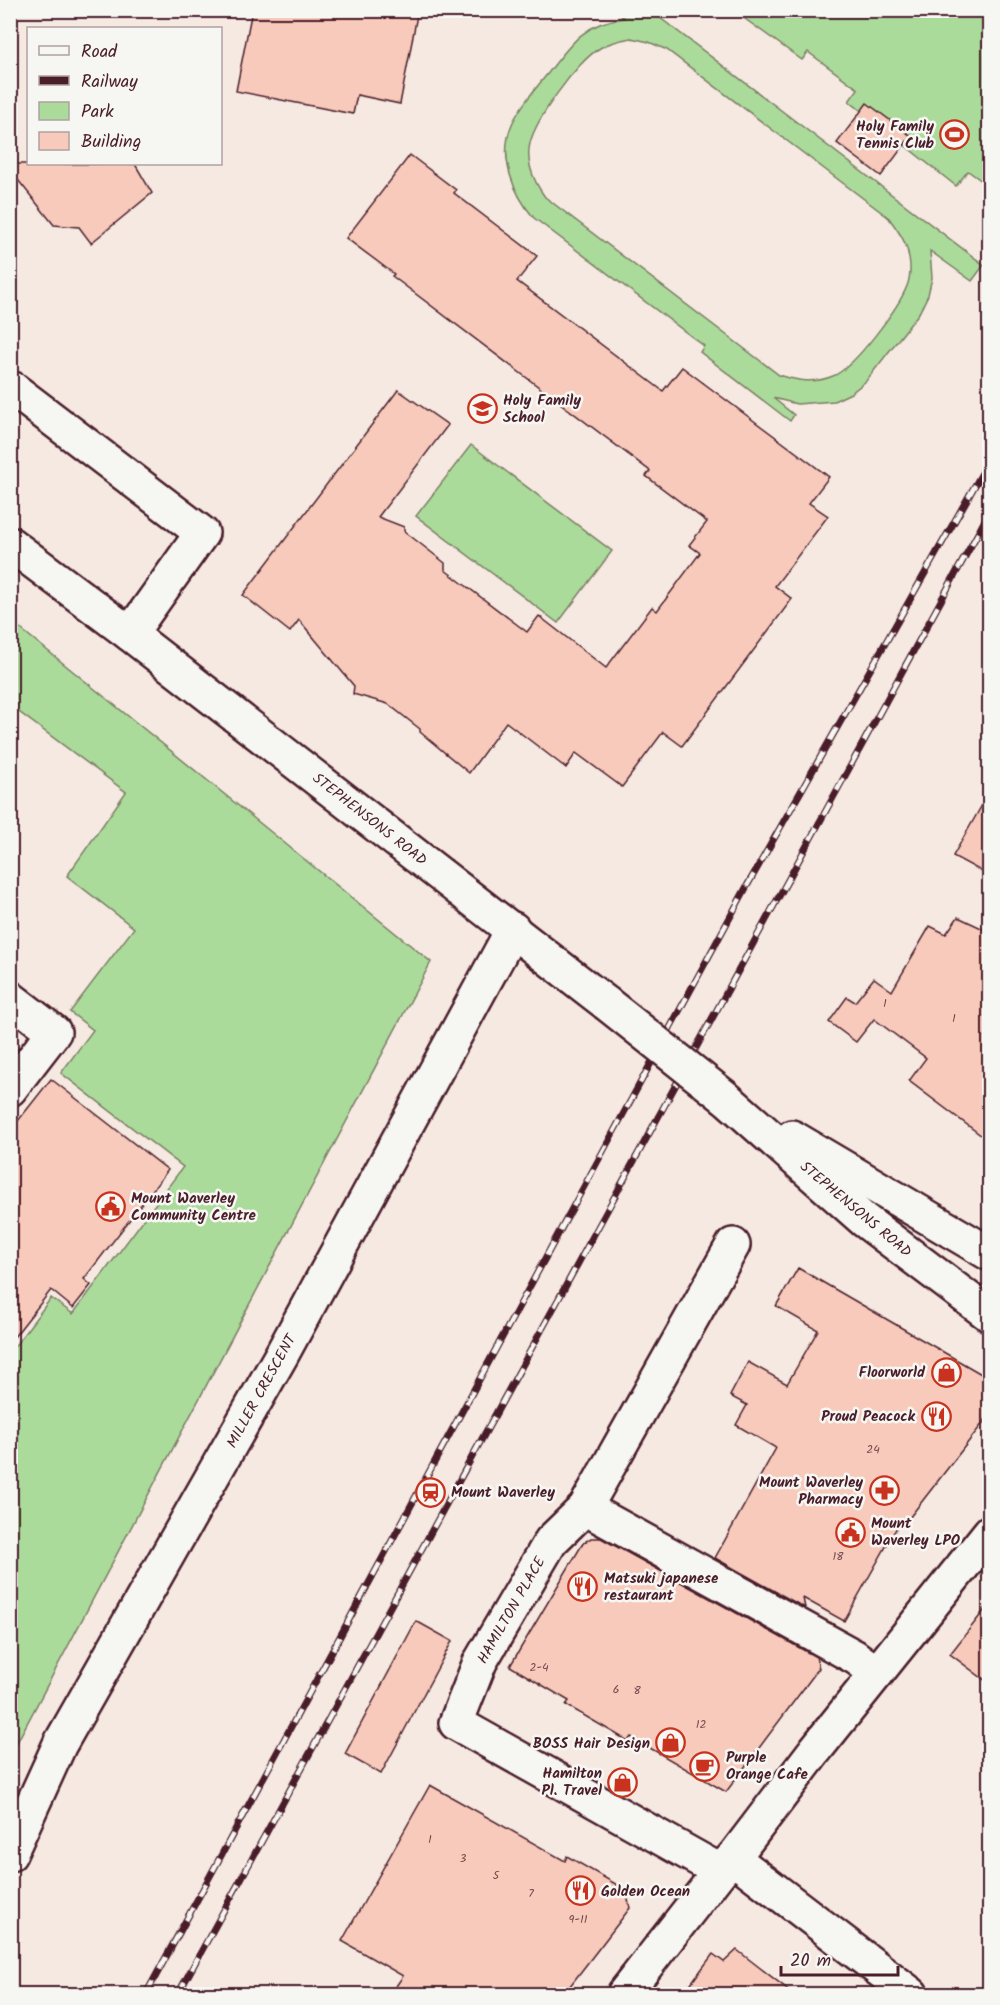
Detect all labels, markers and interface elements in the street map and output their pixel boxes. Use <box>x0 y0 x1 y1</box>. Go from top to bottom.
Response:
legend <box>27 27 222 165</box>
text: Road <box>81 38 118 67</box>
text: Railway <box>81 68 138 97</box>
text: Park <box>81 98 114 127</box>
place label: Holy Family Tennis Club <box>856 115 934 156</box>
sports icon: Holy Family Tennis Club <box>939 119 971 151</box>
text: Building <box>81 128 141 157</box>
place label: Holy Family School <box>503 389 581 430</box>
school or university icon: Holy Family School <box>466 393 498 425</box>
street label: STEPHENSONS ROAD <box>307 767 432 873</box>
house number: 1 <box>883 994 887 1013</box>
house number: 1 <box>952 1009 956 1028</box>
street label: STEPHENSONS ROAD <box>794 1156 917 1264</box>
place label: Mount Waverley Community Centre <box>131 1187 257 1228</box>
public building icon: Mount Waverley Community Centre <box>94 1191 126 1223</box>
street label: MILLER CRESCENT <box>221 1328 304 1453</box>
shop icon: Floorworld <box>930 1356 962 1388</box>
place label: Floorworld <box>859 1361 926 1385</box>
restaurant icon: Proud Peacock <box>920 1400 952 1432</box>
place label: Proud Peacock <box>821 1405 916 1429</box>
house number: 24 <box>866 1440 880 1459</box>
place label: Mount Waverley Pharmacy <box>759 1471 863 1512</box>
pharmacy icon: Mount Waverley Pharmacy <box>868 1475 900 1507</box>
station icon: Mount Waverley <box>414 1476 446 1508</box>
place label: Mount Waverley <box>451 1481 555 1505</box>
place label: Mount Waverley LPO <box>871 1512 961 1553</box>
public building icon: Mount Waverley LPO <box>834 1516 866 1548</box>
house number: 18 <box>833 1547 844 1566</box>
street label: HAMILTON PLACE <box>471 1551 553 1669</box>
place label: Matsuki japanese restaurant <box>604 1567 719 1608</box>
restaurant icon: Matsuki japanese restaurant <box>567 1571 599 1603</box>
house number: 2-4 <box>529 1658 549 1677</box>
house number: 6 <box>613 1680 619 1699</box>
house number: 8 <box>633 1681 641 1700</box>
house number: 12 <box>696 1715 706 1734</box>
shop icon: BOSS Hair Design <box>655 1727 687 1759</box>
place label: BOSS Hair Design <box>533 1732 650 1756</box>
place label: Purple Orange Cafe <box>726 1746 808 1787</box>
cafe icon: Purple Orange Cafe <box>689 1750 721 1782</box>
place label: Hamilton Pl. Travel <box>542 1762 602 1803</box>
shop icon: Hamilton Pl. Travel <box>607 1766 639 1798</box>
house number: 1 <box>428 1830 432 1849</box>
house number: 3 <box>460 1849 467 1868</box>
house number: 5 <box>493 1866 501 1885</box>
restaurant icon: Golden Ocean <box>564 1875 596 1907</box>
place label: Golden Ocean <box>601 1880 690 1904</box>
house number: 7 <box>528 1884 534 1903</box>
house number: 9-11 <box>569 1910 588 1929</box>
scale bar <box>781 1939 898 1977</box>
text: 20 m <box>790 1947 831 1976</box>

